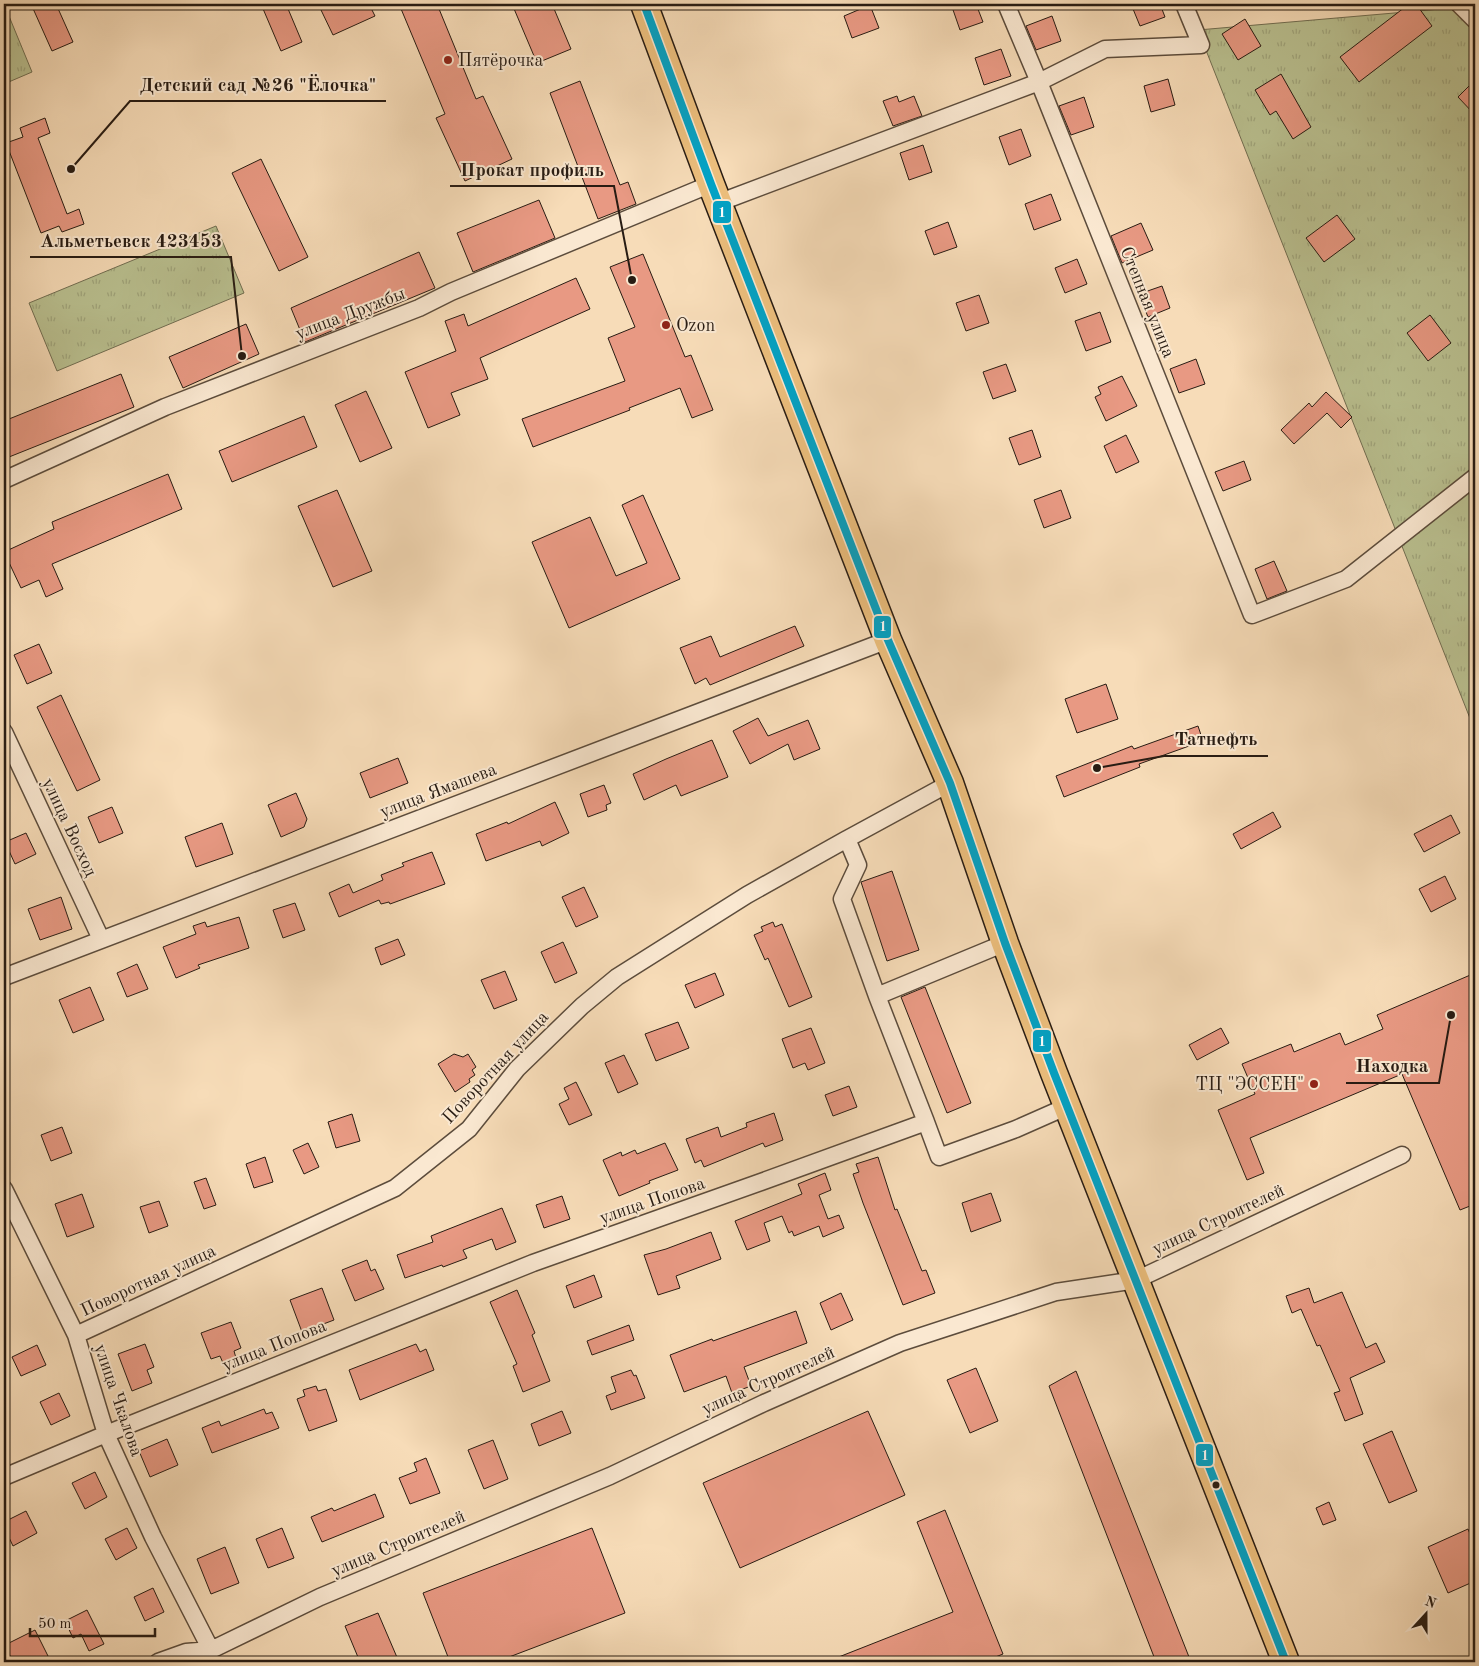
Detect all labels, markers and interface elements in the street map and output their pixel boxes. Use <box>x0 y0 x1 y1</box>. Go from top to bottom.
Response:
place label: Пятёрочка <box>458 52 544 70</box>
marker: Пятёрочка <box>442 54 454 66</box>
callout: Детский сад №26 "Ёлочка" <box>130 67 386 101</box>
text: Детский сад №26 "Ёлочка" <box>140 74 376 96</box>
callout: Прокат профиль <box>450 152 614 186</box>
text: Прокат профиль <box>460 162 604 181</box>
line badge: 1 <box>712 200 732 224</box>
text: 1 <box>718 206 726 220</box>
callout: Альметьевск 423453 <box>30 223 231 257</box>
text: Альметьевск 423453 <box>40 233 222 252</box>
street label: Степная улица <box>1117 244 1178 361</box>
street label: улица Дружбы <box>293 285 408 343</box>
place label: Ozon <box>676 317 715 335</box>
marker: Ozon <box>660 319 672 331</box>
line badge: 1 <box>873 615 892 639</box>
text: 1 <box>879 620 887 634</box>
callout: Татнефть <box>1164 722 1268 756</box>
text: Татнефть <box>1174 731 1258 750</box>
street label: улица Ямашева <box>378 760 499 821</box>
street label: улица Восход <box>38 775 100 880</box>
street label: Поворотная улица <box>439 1008 552 1127</box>
line badge: 1 <box>1032 1029 1052 1053</box>
text: 1 <box>1038 1035 1046 1049</box>
callout: Находка <box>1346 1049 1439 1083</box>
text: Находка <box>1356 1058 1429 1077</box>
place label: ТЦ "ЭССЕН" <box>1195 1076 1304 1094</box>
marker: ТЦ "ЭССЕН" <box>1308 1078 1320 1090</box>
street label: улица Попова <box>597 1174 708 1227</box>
street label: улица Строителей <box>1150 1181 1287 1258</box>
street label: Поворотная улица <box>78 1242 219 1320</box>
street label: улица Попова <box>220 1317 329 1375</box>
street label: улица Чкалова <box>90 1342 146 1459</box>
street label: улица Строителей <box>699 1344 838 1418</box>
line badge: 1 <box>1195 1443 1214 1467</box>
text: 1 <box>1201 1449 1209 1463</box>
unlabelled marker <box>1211 1480 1221 1490</box>
street label: улица Строителей <box>329 1508 468 1580</box>
north arrow <box>1402 1588 1452 1638</box>
text: N <box>1423 1594 1438 1611</box>
scale bar <box>30 1606 155 1638</box>
text: 50 m <box>38 1617 72 1632</box>

